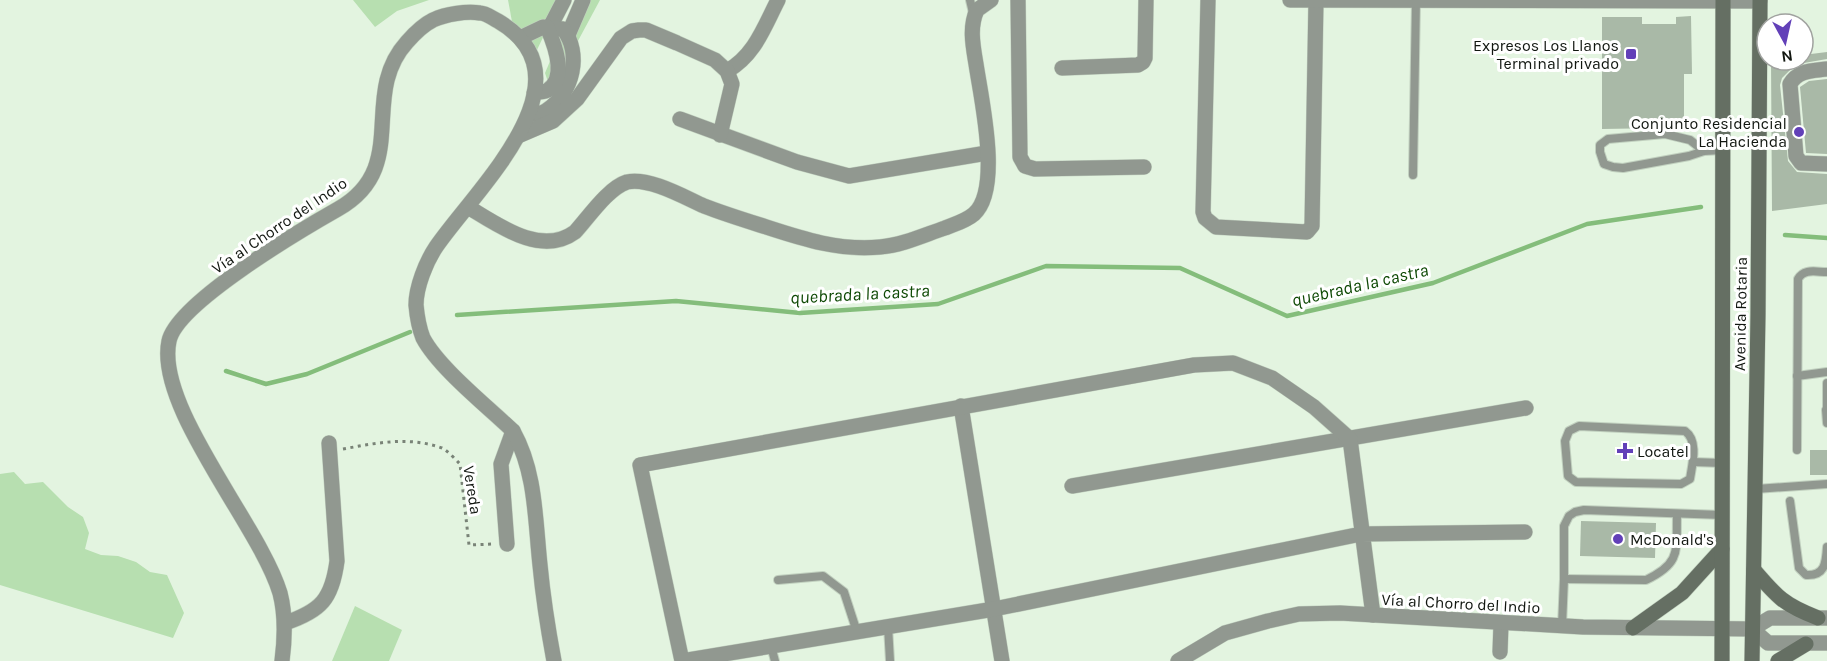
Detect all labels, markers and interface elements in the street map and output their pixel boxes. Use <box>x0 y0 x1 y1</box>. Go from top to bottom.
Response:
north arrow <box>1755 12 1815 72</box>
place label: Expresos Los Llanos Terminal privado <box>1473 36 1619 73</box>
text: N <box>1780 46 1794 67</box>
marker: Expresos Los Llanos Terminal privado <box>1624 47 1638 61</box>
place label: Conjunto Residencial La Hacienda <box>1631 114 1787 151</box>
marker: Conjunto Residencial La Hacienda <box>1792 125 1806 139</box>
street label: Vía al Chorro del Indio <box>208 173 350 278</box>
street label: Avenida Rotaria <box>1730 257 1751 371</box>
water label: quebrada la castra <box>1290 259 1430 311</box>
water label: quebrada la castra <box>790 279 930 309</box>
place label: Locatel <box>1637 442 1689 461</box>
marker: Locatel <box>1618 444 1632 458</box>
street label: Vereda <box>459 464 486 516</box>
place label: McDonald's <box>1630 530 1714 549</box>
marker: McDonald's <box>1611 532 1625 546</box>
street label: Vía al Chorro del Indio <box>1381 590 1541 617</box>

